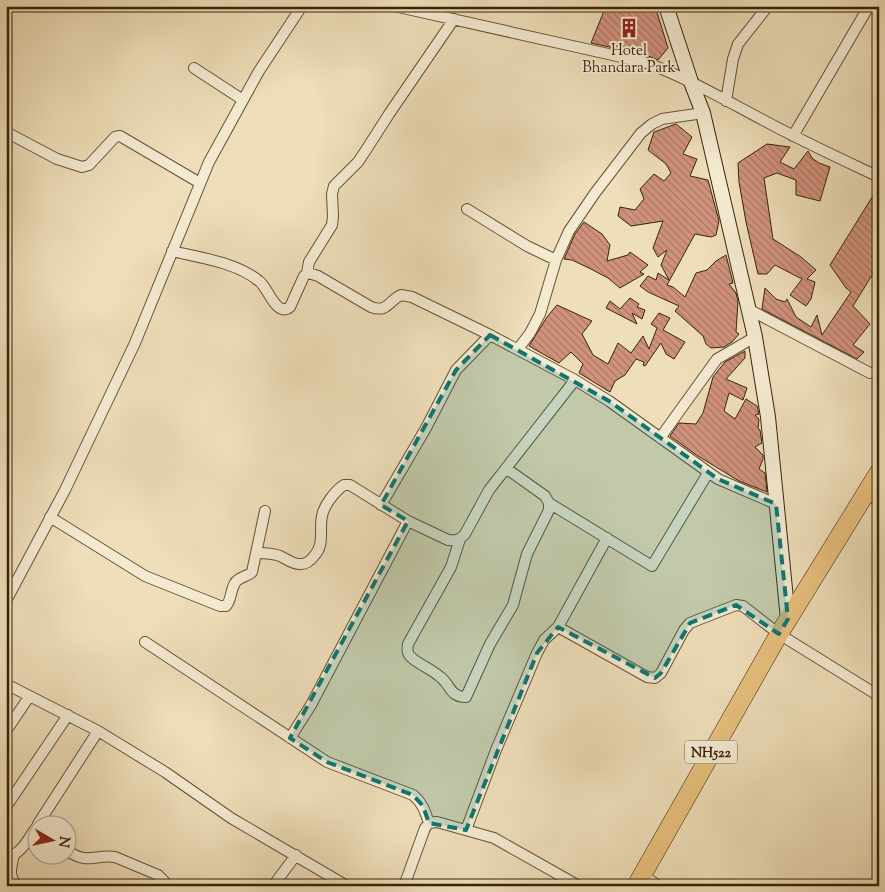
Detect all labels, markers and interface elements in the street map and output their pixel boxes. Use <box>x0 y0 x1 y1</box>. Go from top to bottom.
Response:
building icon: Hotel Bhandara Park <box>618 17 640 39</box>
place label: Hotel Bhandara Park <box>582 41 676 79</box>
road number: NH522 <box>685 740 737 764</box>
north arrow <box>28 814 78 864</box>
text: N <box>52 835 74 849</box>

